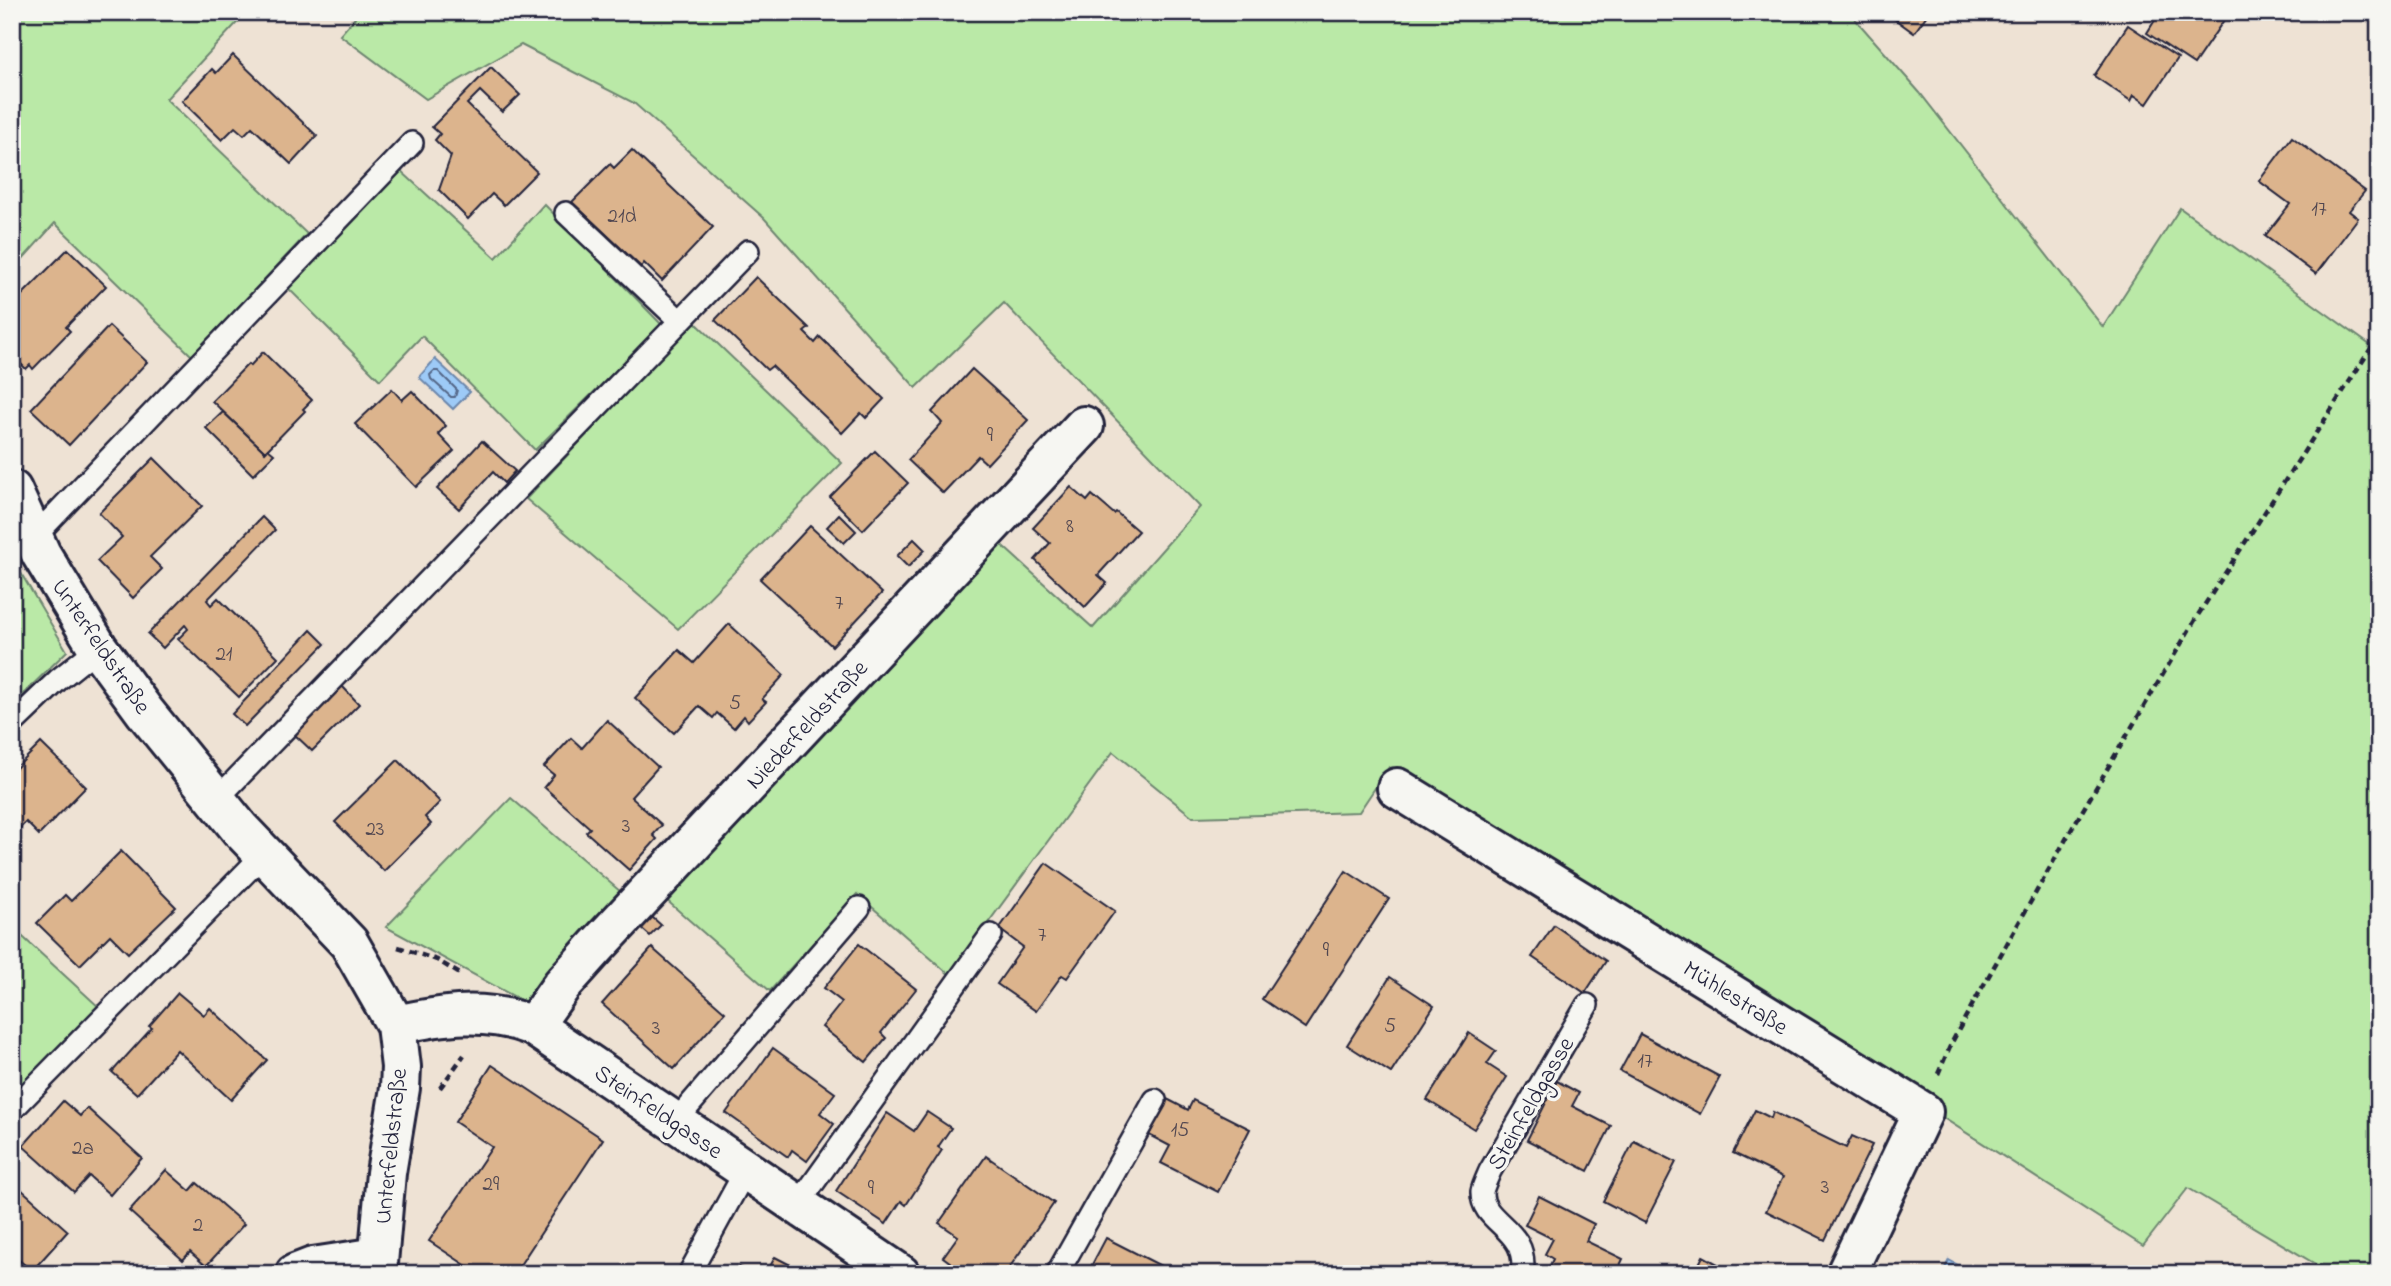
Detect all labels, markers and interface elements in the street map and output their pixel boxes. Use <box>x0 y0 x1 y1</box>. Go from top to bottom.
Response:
house number: 17 <box>2311 195 2327 225</box>
house number: 21d <box>608 202 637 232</box>
house number: 9 <box>987 421 994 451</box>
house number: 8 <box>1066 512 1074 542</box>
street label: Unterfeldstraße <box>42 573 158 722</box>
house number: 7 <box>835 589 844 619</box>
house number: 21 <box>215 640 233 670</box>
street label: Niederfeldstraße <box>738 653 878 798</box>
house number: 5 <box>729 689 741 719</box>
house number: 3 <box>622 812 630 842</box>
house number: 23 <box>365 815 385 845</box>
house number: 7 <box>1038 921 1047 951</box>
house number: 9 <box>1323 936 1330 966</box>
street label: Mühlestraße <box>1675 953 1794 1045</box>
house number: 5 <box>1384 1012 1396 1042</box>
house number: 3 <box>652 1014 660 1044</box>
street label: Steinfeldgasse <box>1480 1031 1585 1177</box>
house number: 17 <box>1637 1047 1653 1077</box>
street label: Steinfeldgasse <box>586 1057 729 1169</box>
street label: Unterfeldstraße <box>367 1066 418 1226</box>
house number: 15 <box>1171 1116 1189 1146</box>
house number: 2a <box>72 1134 94 1164</box>
house number: 29 <box>483 1170 500 1200</box>
house number: 3 <box>1821 1173 1829 1203</box>
house number: 9 <box>868 1174 875 1204</box>
house number: 2 <box>193 1211 203 1241</box>

